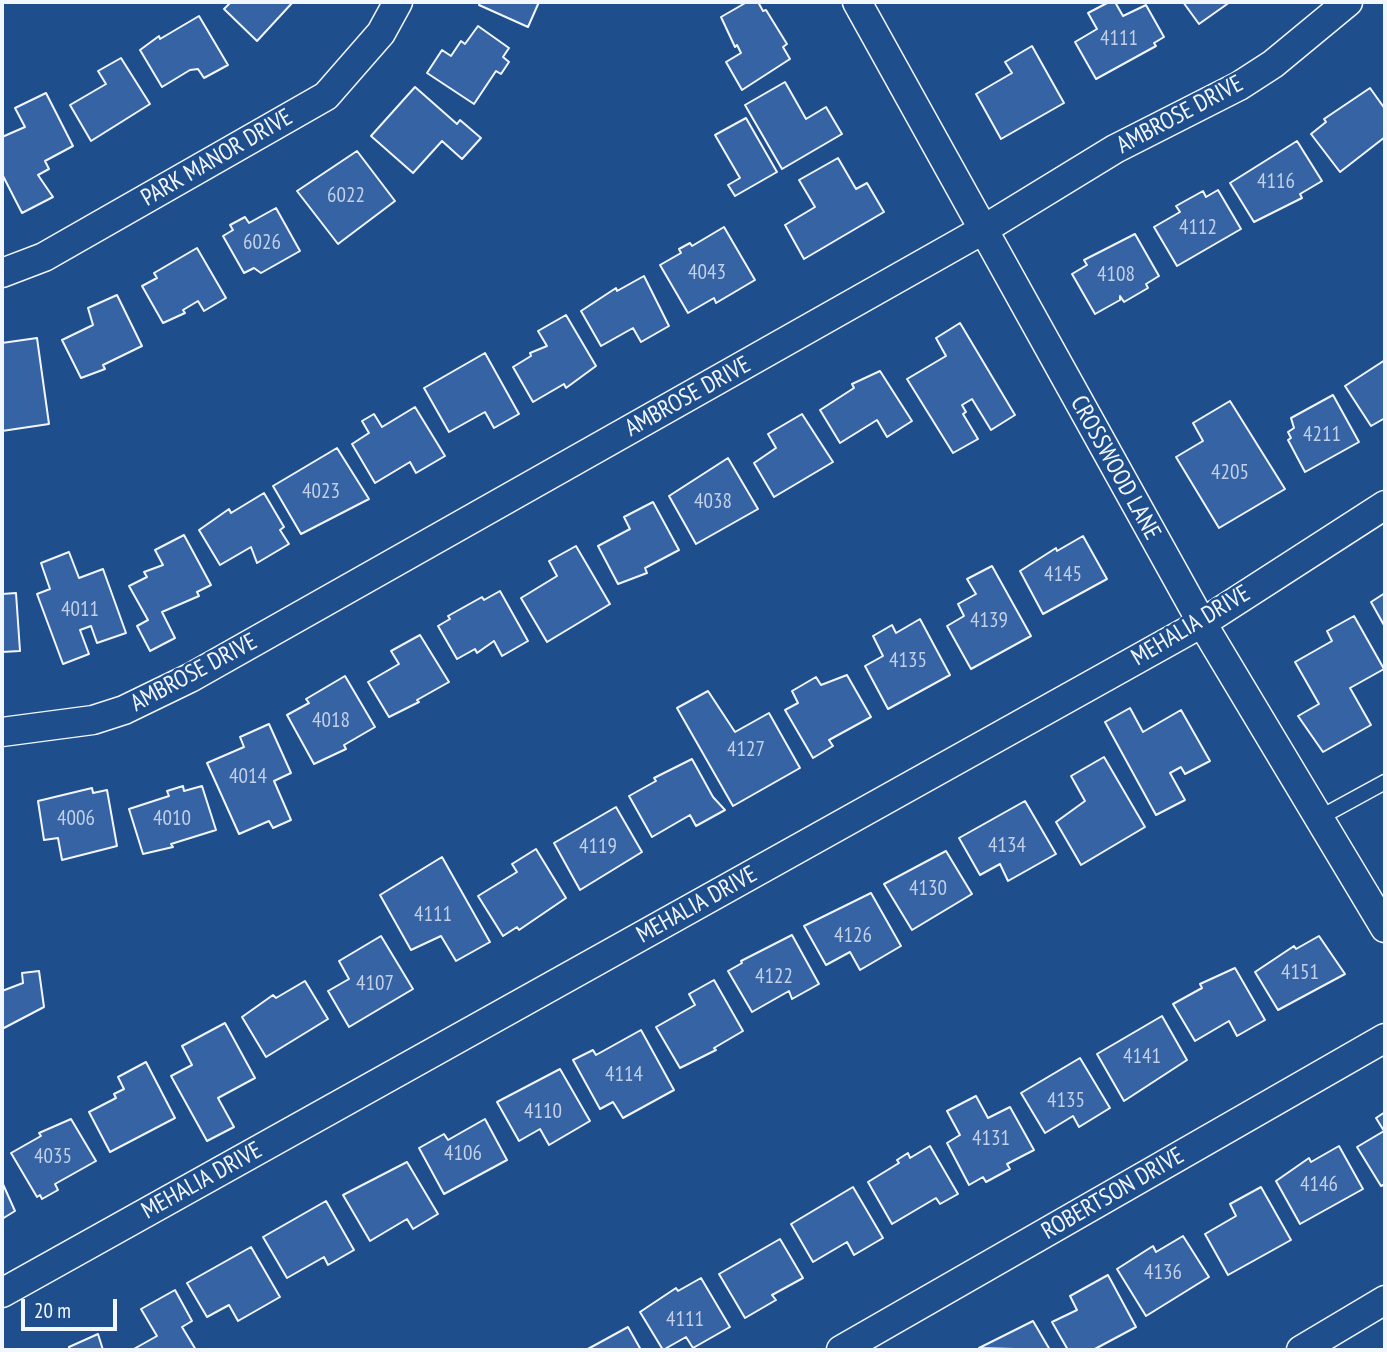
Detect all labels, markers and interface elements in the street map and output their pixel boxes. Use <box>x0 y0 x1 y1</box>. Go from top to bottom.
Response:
house number: 4111 <box>1100 26 1138 52</box>
street label: AMBROSE DRIVE <box>1112 70 1248 160</box>
street label: PARK MANOR DRIVE <box>136 103 298 213</box>
house number: 4116 <box>1257 169 1295 195</box>
house number: 6022 <box>327 183 365 209</box>
house number: 4112 <box>1179 215 1217 241</box>
house number: 6026 <box>243 230 281 256</box>
house number: 4043 <box>688 260 726 286</box>
house number: 4108 <box>1097 262 1135 288</box>
street label: AMBROSE DRIVE <box>620 351 756 443</box>
street label: CROSSWOOD LANE <box>1064 391 1166 545</box>
house number: 4211 <box>1303 422 1341 448</box>
house number: 4205 <box>1211 460 1249 486</box>
house number: 4023 <box>302 479 340 505</box>
house number: 4038 <box>694 489 732 515</box>
house number: 4145 <box>1044 562 1082 588</box>
street label: MEHALIA DRIVE <box>1127 579 1255 673</box>
house number: 4011 <box>61 597 99 623</box>
house number: 4139 <box>970 608 1008 634</box>
street label: AMBROSE DRIVE <box>126 628 262 718</box>
house number: 4135 <box>889 648 927 674</box>
house number: 4018 <box>312 708 350 734</box>
house number: 4127 <box>727 737 765 763</box>
house number: 4014 <box>229 764 267 790</box>
house number: 4006 <box>57 806 95 832</box>
house number: 4010 <box>153 806 191 832</box>
house number: 4134 <box>988 833 1026 859</box>
house number: 4119 <box>579 834 617 860</box>
street label: MEHALIA DRIVE <box>632 860 762 950</box>
house number: 4130 <box>909 876 947 902</box>
house number: 4111 <box>414 902 452 928</box>
house number: 4126 <box>834 923 872 949</box>
house number: 4151 <box>1281 960 1319 986</box>
house number: 4122 <box>755 964 793 990</box>
house number: 4107 <box>356 971 394 997</box>
house number: 4141 <box>1123 1044 1161 1070</box>
house number: 4114 <box>605 1062 643 1088</box>
house number: 4135 <box>1047 1088 1085 1114</box>
house number: 4110 <box>524 1099 562 1125</box>
house number: 4131 <box>972 1126 1010 1152</box>
street label: MEHALIA DRIVE <box>137 1136 267 1226</box>
house number: 4106 <box>444 1141 482 1167</box>
street label: ROBERTSON DRIVE <box>1037 1142 1189 1246</box>
house number: 4035 <box>34 1144 72 1170</box>
house number: 4146 <box>1300 1172 1338 1198</box>
house number: 4136 <box>1144 1260 1182 1286</box>
scale bar <box>24 1286 121 1330</box>
text: 20 m <box>34 1297 71 1324</box>
house number: 4111 <box>666 1307 704 1333</box>

